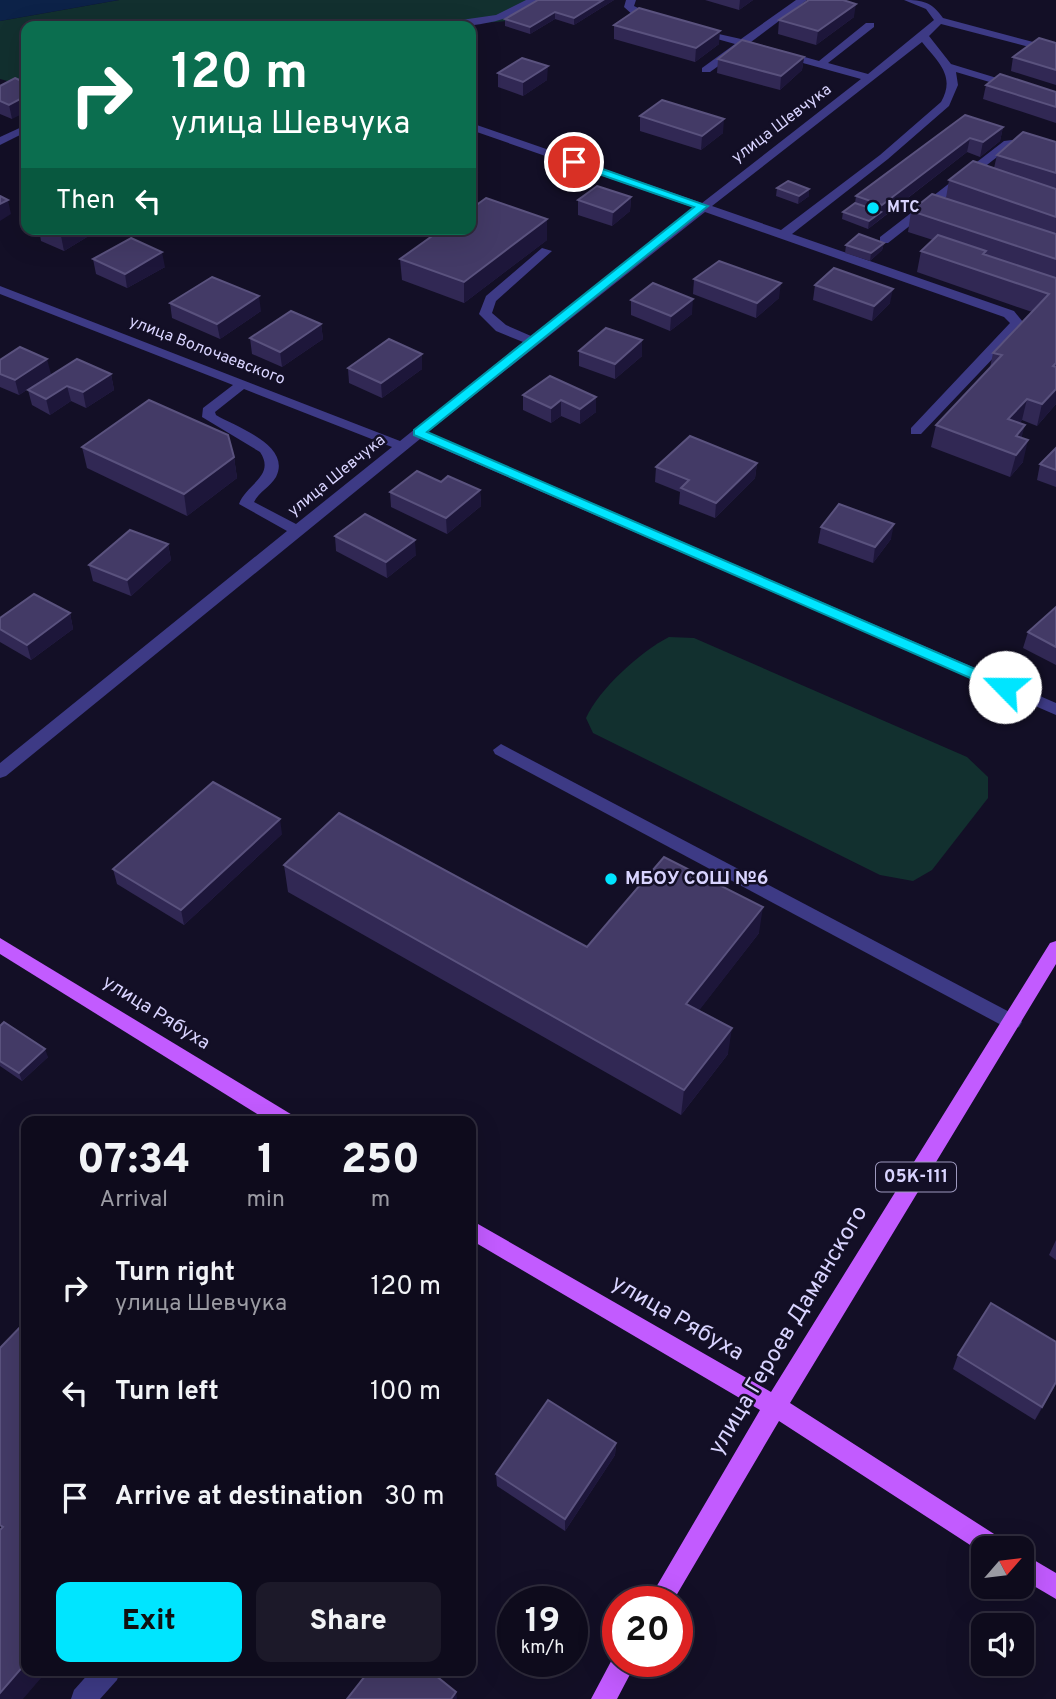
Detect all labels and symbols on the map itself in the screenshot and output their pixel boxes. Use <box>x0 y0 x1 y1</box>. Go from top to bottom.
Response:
street label: улица Шевчука <box>728 80 836 168</box>
pin <box>544 132 604 192</box>
place label: МТС <box>887 198 919 218</box>
marker: МТС <box>865 200 881 216</box>
street label: улица Волочаевского <box>126 312 288 390</box>
street label: улица Шевчука <box>284 431 390 521</box>
position arrow <box>968 650 1042 724</box>
place label: МБОУ СОШ №6 <box>625 867 768 891</box>
marker: МБОУ СОШ №6 <box>603 871 619 887</box>
street label: улица Рябуха <box>98 970 214 1056</box>
road number: 05К-111 <box>876 1162 956 1192</box>
street label: улица Героев Даманского <box>703 1201 875 1461</box>
street label: улица Рябуха <box>606 1269 748 1369</box>
north arrow <box>971 1536 1034 1600</box>
speed limit sign: 20 <box>602 1586 693 1677</box>

